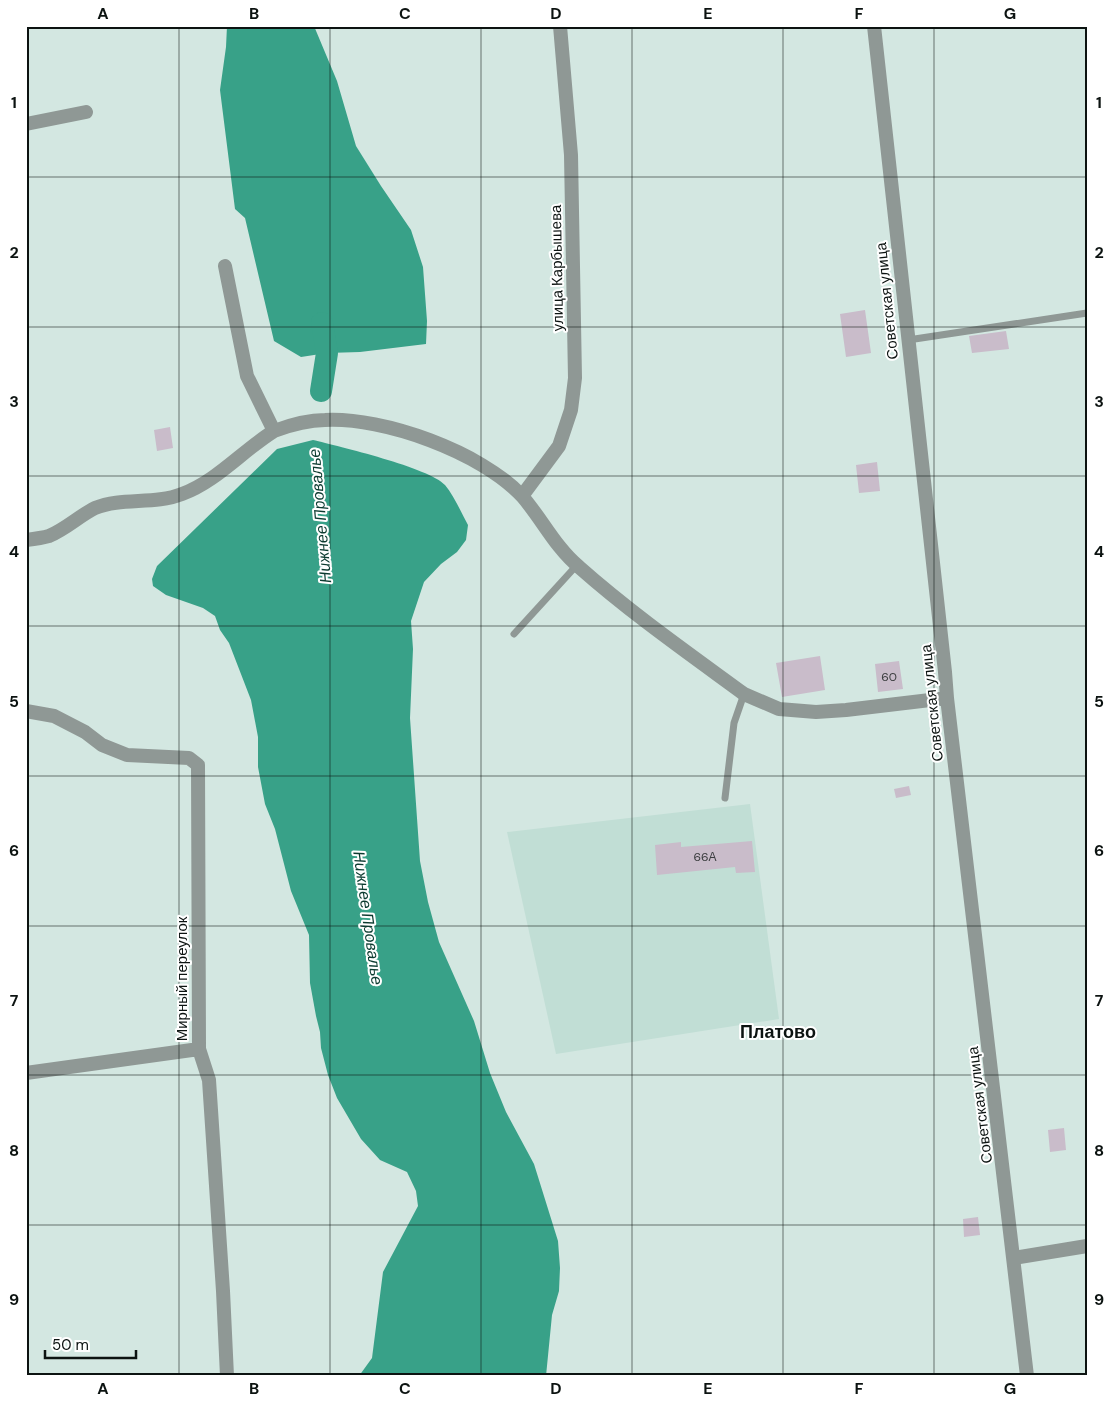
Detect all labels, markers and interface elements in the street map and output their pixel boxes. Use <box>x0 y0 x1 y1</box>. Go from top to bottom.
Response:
text: A <box>97 3 109 24</box>
text: B <box>249 3 259 24</box>
text: C <box>399 3 411 24</box>
text: D <box>550 3 562 24</box>
text: E <box>703 3 713 24</box>
text: F <box>855 3 864 24</box>
text: G <box>1004 3 1016 24</box>
text: 1 <box>11 92 17 113</box>
text: 1 <box>1096 92 1102 113</box>
street label: улица Карбышева <box>546 204 568 331</box>
street label: Советская улица <box>871 241 903 361</box>
text: 2 <box>9 242 19 263</box>
text: 2 <box>1094 242 1104 263</box>
text: 3 <box>9 391 19 412</box>
text: 3 <box>1094 391 1104 412</box>
water label: Нижнее Провалье <box>304 448 336 584</box>
text: 4 <box>9 541 19 562</box>
text: 4 <box>1094 541 1104 562</box>
street label: Советская улица <box>916 643 948 763</box>
house number: 60 <box>881 669 897 685</box>
text: 5 <box>9 691 19 712</box>
text: 5 <box>1094 691 1104 712</box>
text: 6 <box>9 840 19 861</box>
text: 6 <box>1094 840 1104 861</box>
house number: 66А <box>693 849 717 865</box>
water label: Нижнее Провалье <box>348 850 388 986</box>
street label: Мирный переулок <box>172 916 192 1041</box>
text: 7 <box>10 990 19 1011</box>
text: 7 <box>1095 990 1104 1011</box>
district label: Платово <box>740 1020 816 1044</box>
street label: Советская улица <box>963 1045 997 1165</box>
text: 8 <box>9 1140 19 1161</box>
text: 8 <box>1094 1140 1104 1161</box>
text: 9 <box>9 1289 19 1310</box>
text: 9 <box>1094 1289 1104 1310</box>
scale bar <box>45 1327 136 1359</box>
text: 50 m <box>52 1335 89 1355</box>
text: A <box>97 1378 109 1399</box>
text: B <box>249 1378 259 1399</box>
text: C <box>399 1378 411 1399</box>
text: D <box>550 1378 562 1399</box>
text: E <box>703 1378 713 1399</box>
text: F <box>855 1378 864 1399</box>
text: G <box>1004 1378 1016 1399</box>

